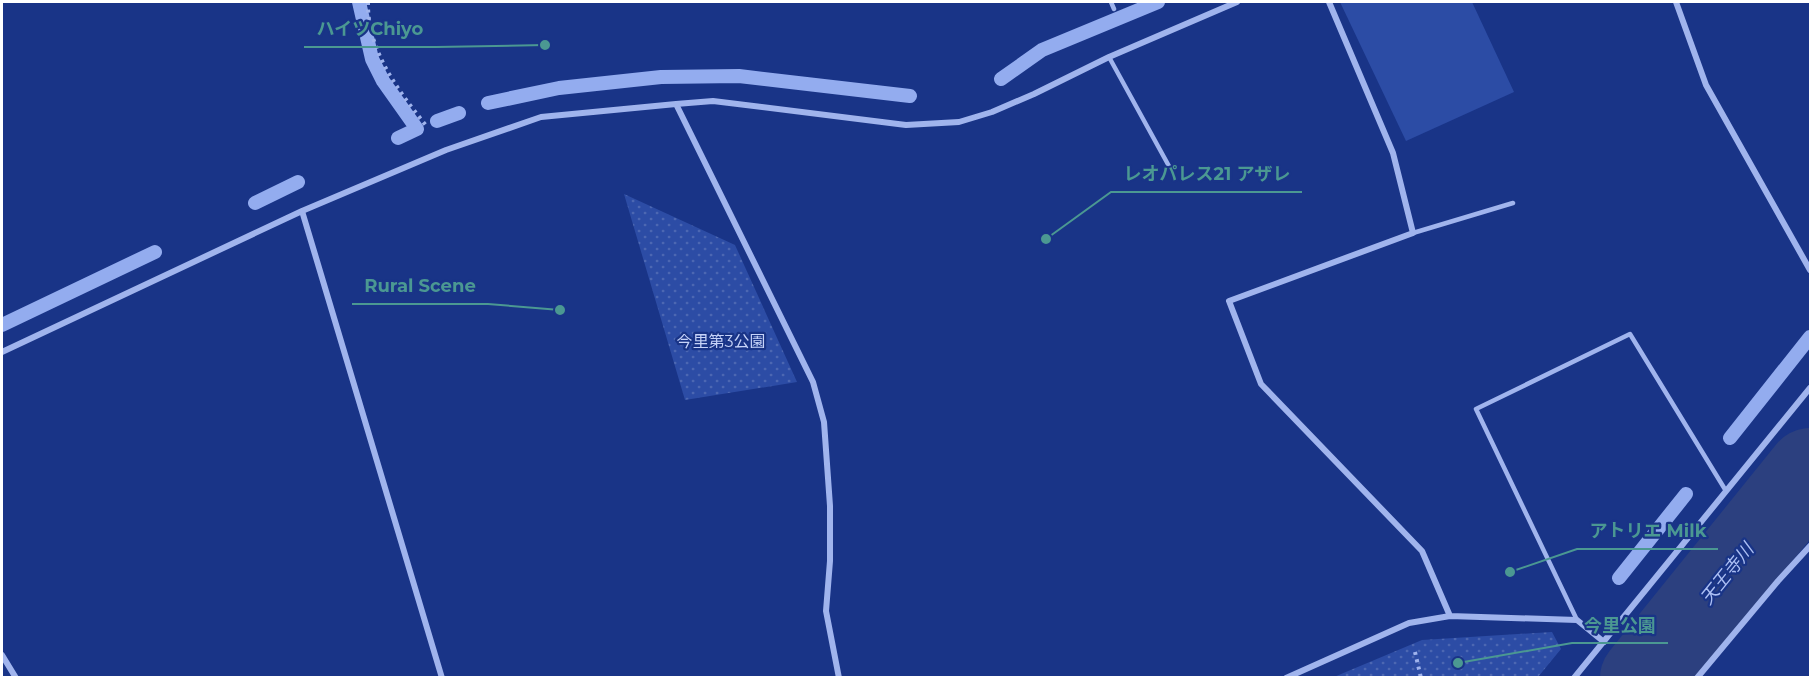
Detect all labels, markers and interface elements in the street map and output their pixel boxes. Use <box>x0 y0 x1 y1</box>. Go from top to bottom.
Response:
callout: ハイツChiyo <box>304 11 436 47</box>
text: ハイツChiyo <box>317 18 424 40</box>
callout: レオパレス21 アザレ <box>1111 156 1302 192</box>
text: レオパレス21 アザレ <box>1124 163 1290 185</box>
callout: Rural Scene <box>352 268 488 304</box>
text: Rural Scene <box>364 275 476 297</box>
park label: 今里第3公園 <box>676 332 766 351</box>
callout: アトリエ Milk <box>1577 513 1718 549</box>
text: アトリエ Milk <box>1590 520 1707 542</box>
water label: 天王寺川 <box>1696 538 1759 609</box>
callout: 今里公園 <box>1572 607 1668 643</box>
text: 今里公園 <box>1584 615 1656 637</box>

